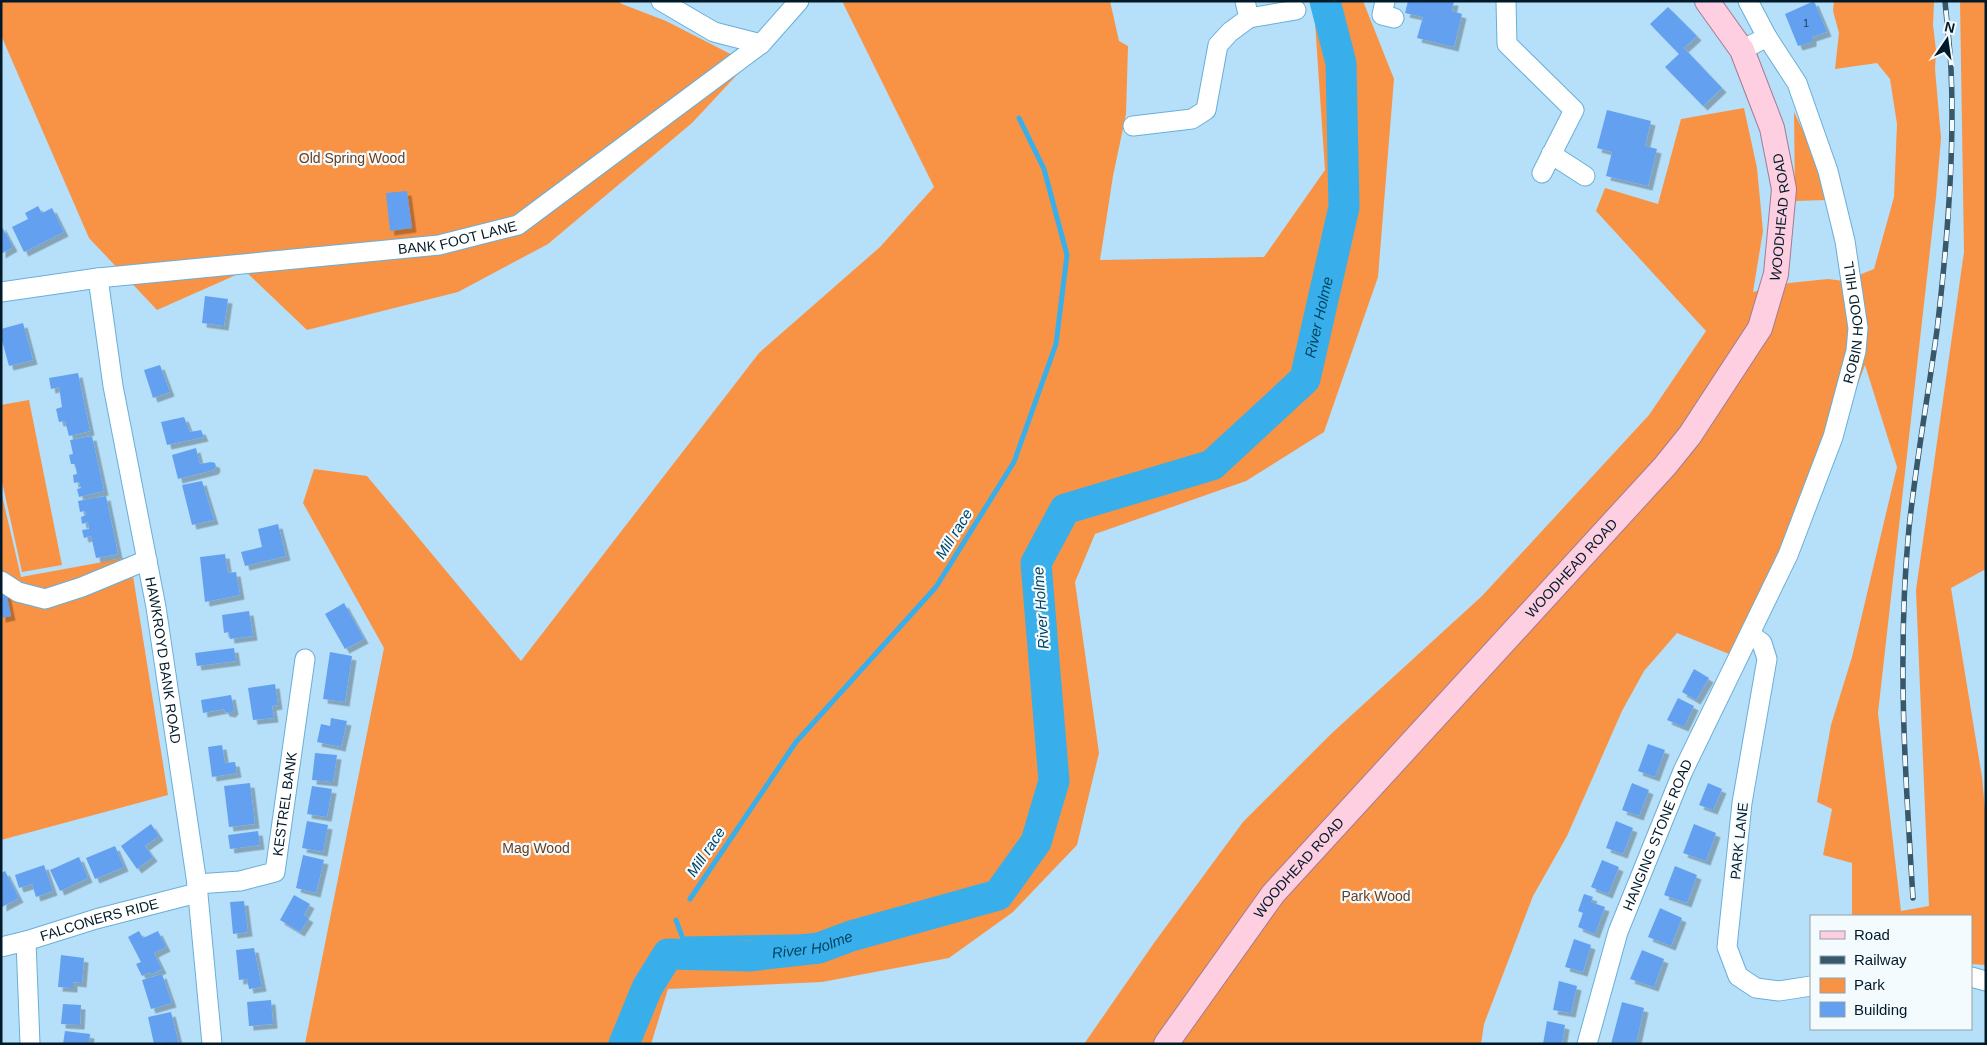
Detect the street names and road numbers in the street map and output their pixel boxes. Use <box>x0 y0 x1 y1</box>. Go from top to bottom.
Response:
street label: WOODHEAD ROAD <box>1766 152 1793 283</box>
street label: BANK FOOT LANE <box>397 218 519 257</box>
street label: ROBIN HOOD HILL <box>1840 260 1866 385</box>
street label: WOODHEAD ROAD <box>1522 515 1621 621</box>
street label: HAWKROYD BANK ROAD <box>142 576 184 745</box>
street label: KESTREL BANK <box>269 750 300 857</box>
street label: HANGING STONE ROAD <box>1620 757 1695 913</box>
street label: PARK LANE <box>1727 802 1751 880</box>
street label: WOODHEAD ROAD <box>1251 814 1347 921</box>
street label: FALCONERS RIDE <box>38 895 160 944</box>

